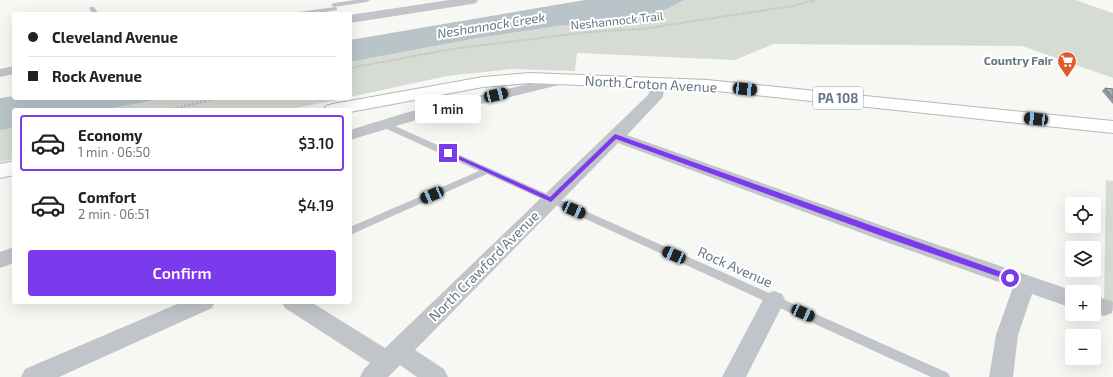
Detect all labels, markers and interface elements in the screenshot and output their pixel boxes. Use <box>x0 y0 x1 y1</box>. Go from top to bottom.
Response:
street label: Neshannock Trail <box>570 8 664 32</box>
water label: Neshannock Creek <box>436 9 546 41</box>
text: Cleveland Avenue <box>52 28 178 46</box>
supermarket icon: Country Fair <box>1056 50 1078 78</box>
place label: Country Fair <box>984 53 1053 68</box>
text: Rock Avenue <box>52 67 142 85</box>
street label: North Croton Avenue <box>584 72 718 95</box>
car <box>732 82 758 96</box>
car <box>483 86 509 104</box>
road number: PA 108 <box>813 87 863 109</box>
callout: 1 min <box>415 95 481 123</box>
text: 1 min <box>433 101 463 117</box>
car <box>1023 112 1049 126</box>
icon: car <box>30 125 66 161</box>
text: Economy <box>78 126 143 144</box>
text: $3.10 <box>298 134 334 152</box>
text: 1 min · 06:50 <box>78 144 150 160</box>
route end <box>439 144 457 162</box>
car <box>419 185 445 205</box>
icon: car <box>30 187 66 223</box>
text: Comfort <box>78 188 136 206</box>
text: $4.19 <box>298 196 334 214</box>
map controls <box>1065 197 1101 365</box>
button: locate <box>1065 197 1101 233</box>
car <box>561 200 587 220</box>
text: 2 min · 06:51 <box>78 206 150 222</box>
street label: North Crawford Avenue <box>425 207 542 324</box>
button: layers <box>1065 241 1101 277</box>
street label: Rock Avenue <box>695 242 775 291</box>
car <box>661 245 687 265</box>
button: Confirm <box>28 250 336 296</box>
route start <box>1001 269 1019 287</box>
button: + <box>1065 285 1101 321</box>
car <box>790 303 816 323</box>
button: − <box>1065 329 1101 365</box>

